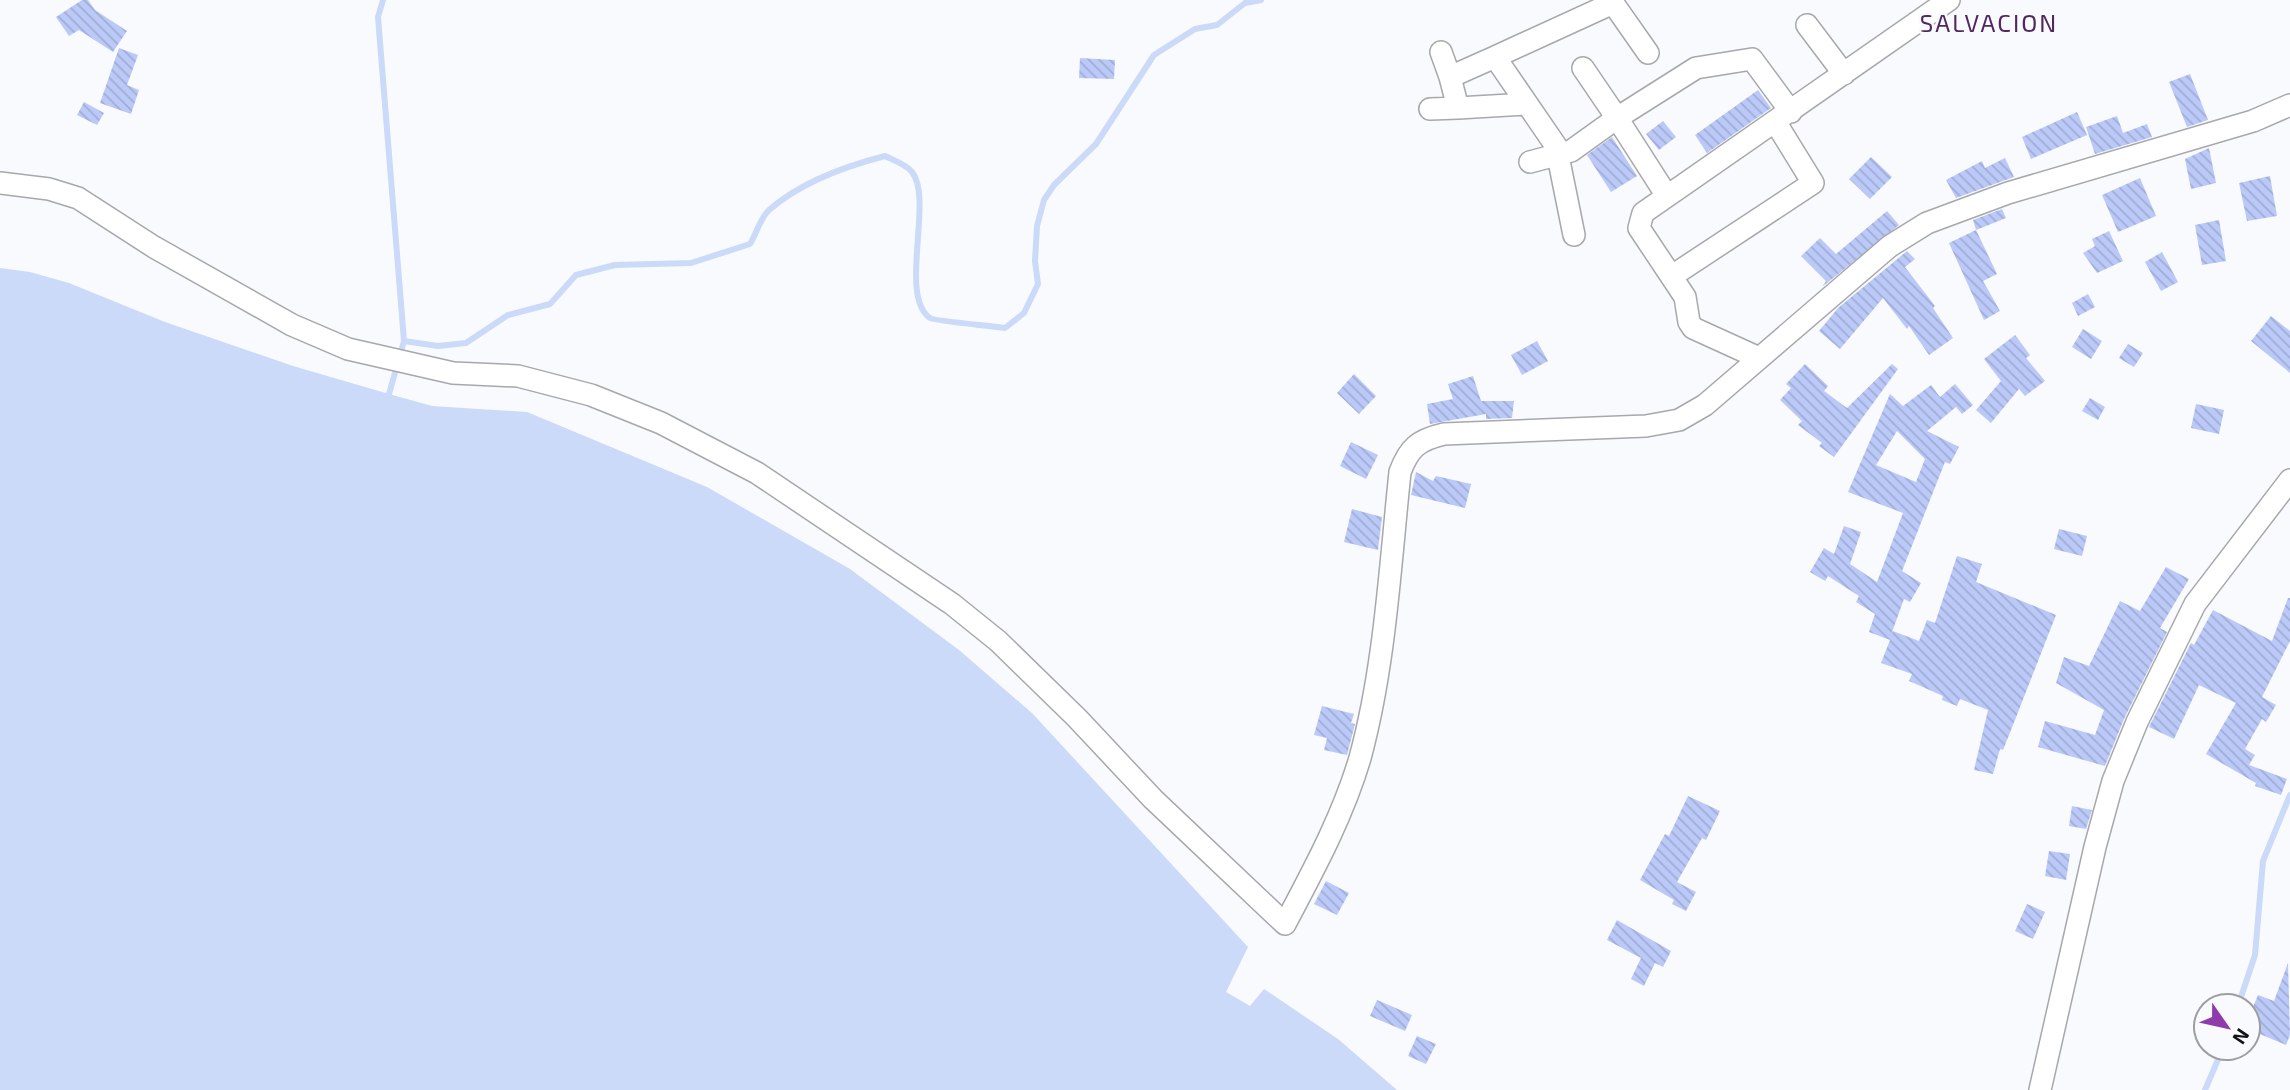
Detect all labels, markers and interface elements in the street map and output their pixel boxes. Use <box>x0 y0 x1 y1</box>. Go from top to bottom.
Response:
district label: SALVACION <box>1920 8 2058 37</box>
north arrow <box>2192 992 2262 1062</box>
text: N <box>2228 1025 2255 1049</box>

